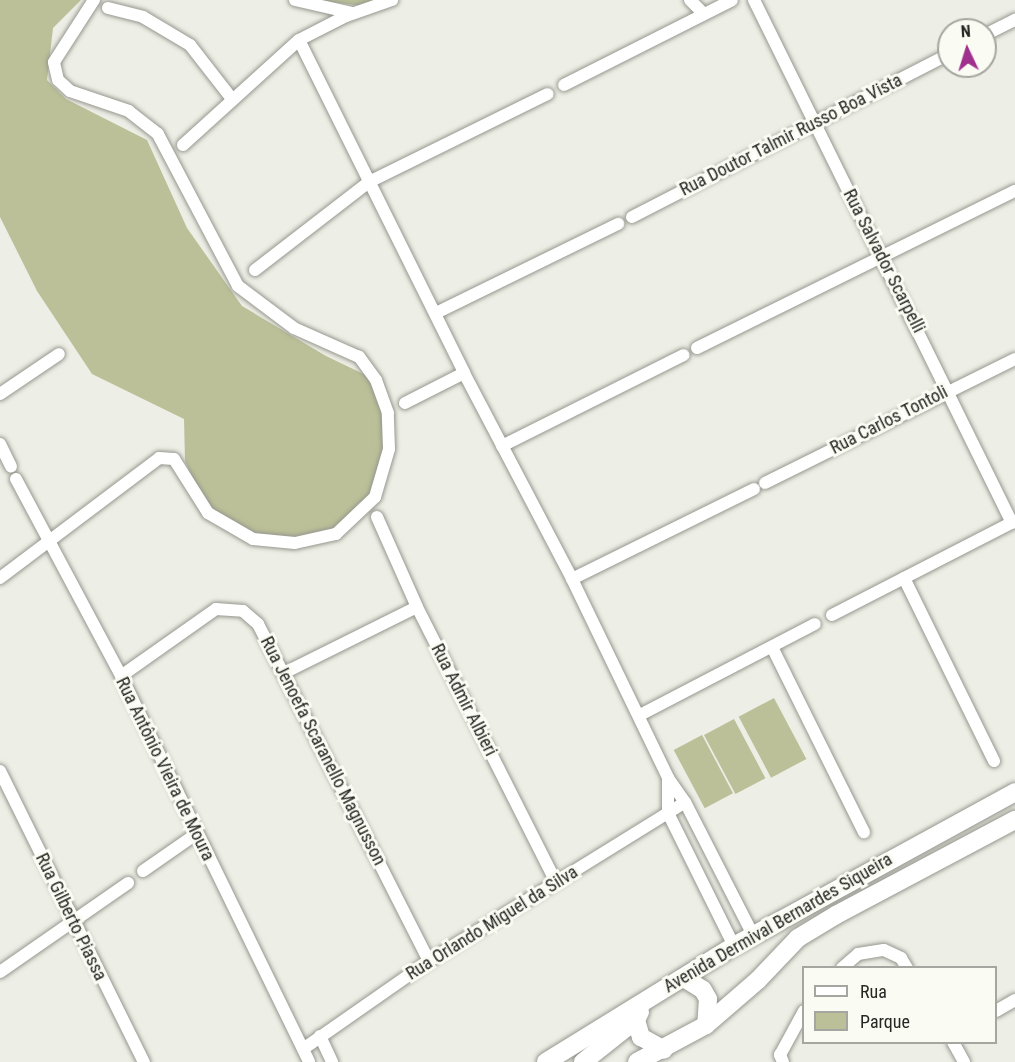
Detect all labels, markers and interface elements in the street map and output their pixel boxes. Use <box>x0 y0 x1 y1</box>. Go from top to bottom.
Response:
north arrow <box>937 18 997 78</box>
text: N <box>960 22 971 41</box>
street label: Rua Doutor Talmir Russo Boa Vista <box>676 69 906 201</box>
street label: Rua Salvador Scarpelli <box>838 186 930 336</box>
street label: Rua Carlos Tontoli <box>826 381 952 459</box>
street label: Rua Jenoefa Scaranello Magnusson <box>256 633 390 869</box>
street label: Rua Admir Albieri <box>426 640 502 760</box>
street label: Rua Antônio Vieira de Moura <box>111 674 219 864</box>
street label: Avenida Dermival Bernardes Siqueira <box>660 849 896 997</box>
street label: Rua Gilberto Piassa <box>31 850 111 984</box>
street label: Rua Orlando Miguel da Silva <box>402 861 582 985</box>
legend <box>802 966 997 1044</box>
text: Rua <box>860 981 887 1002</box>
text: Parque <box>860 1011 910 1032</box>

